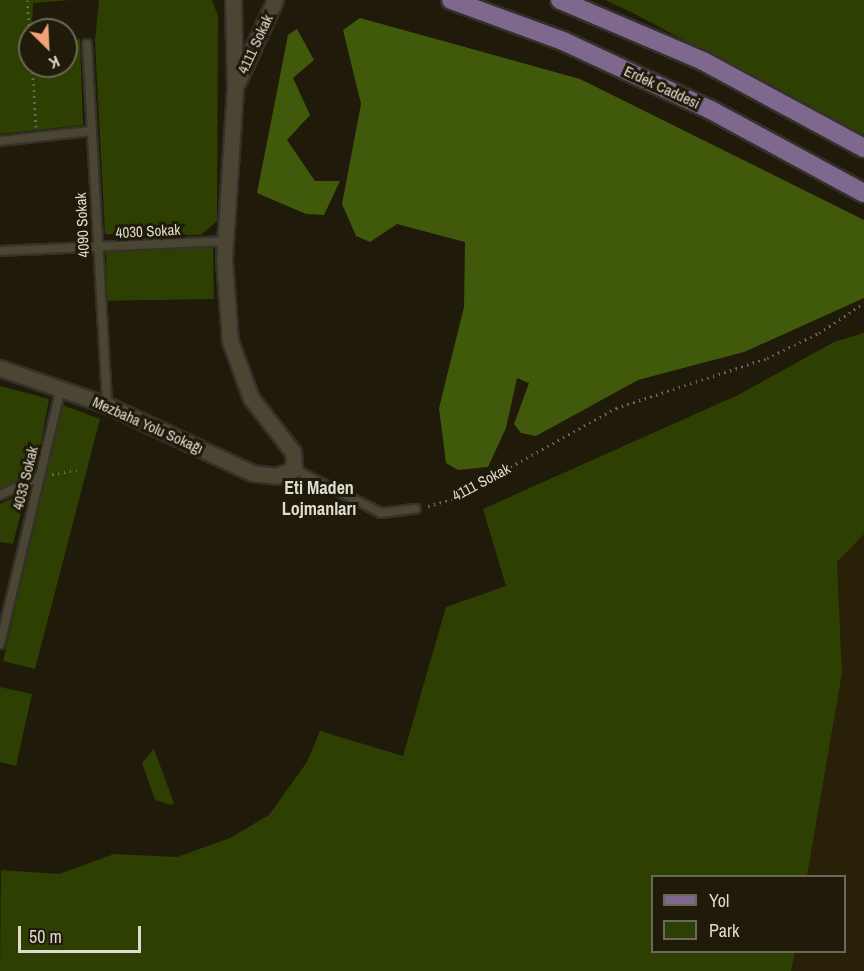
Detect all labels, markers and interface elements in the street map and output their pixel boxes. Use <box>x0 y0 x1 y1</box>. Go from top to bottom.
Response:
street label: 4111 Sokak <box>233 12 277 76</box>
north arrow <box>18 18 78 78</box>
text: K <box>46 51 63 75</box>
street label: Erdek Caddesi <box>621 62 703 112</box>
street label: 4090 Sokak <box>71 192 93 258</box>
street label: 4030 Sokak <box>115 220 181 242</box>
street label: Mezbaha Yolu Sokağı <box>90 393 206 457</box>
street label: 4033 Sokak <box>8 444 42 512</box>
street label: 4111 Sokak <box>449 459 513 505</box>
district label: Eti Maden Lojmanları <box>282 478 356 520</box>
legend <box>651 875 846 953</box>
text: Yol <box>709 888 729 913</box>
scale bar <box>21 914 144 952</box>
text: Park <box>709 918 739 943</box>
text: 50 m <box>29 924 62 949</box>

